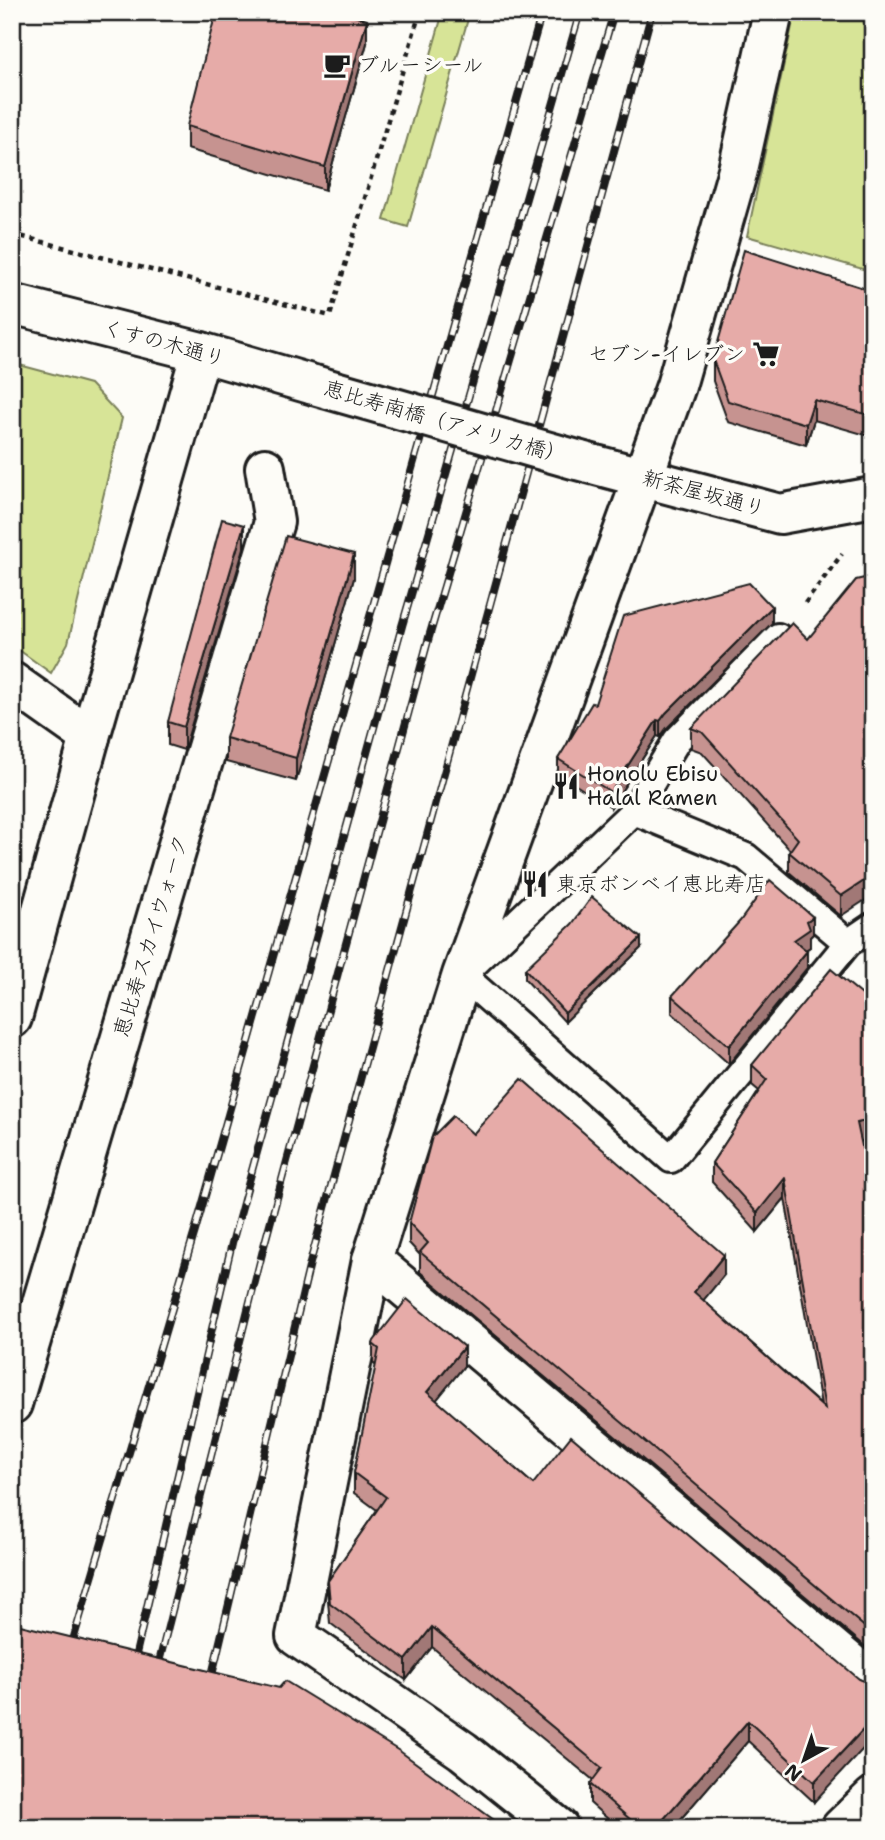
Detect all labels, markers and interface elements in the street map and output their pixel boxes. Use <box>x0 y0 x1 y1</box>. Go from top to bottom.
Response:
cafe icon: ブルーシール <box>322 50 352 80</box>
place label: ブルーシール <box>358 51 483 79</box>
street label: くすの木通り <box>100 313 228 373</box>
supermarket icon: セブン-イレブン <box>751 339 781 369</box>
place label: セブン-イレブン <box>588 340 745 368</box>
street label: 恵比寿南橋（アメリカ橋） <box>320 374 570 470</box>
street label: 新茶屋坂通り <box>640 463 768 523</box>
place label: Honolu Ebisu Halal Ramen <box>587 760 718 812</box>
restaurant icon: Honolu Ebisu Halal Ramen <box>551 771 581 801</box>
street label: 恵比寿スカイウォーク <box>107 831 195 1041</box>
restaurant icon: 東京ボンベイ恵比寿店 <box>520 869 550 899</box>
place label: 東京ボンベイ恵比寿店 <box>556 870 766 898</box>
north arrow <box>770 1724 840 1794</box>
text: N <box>780 1758 807 1787</box>

